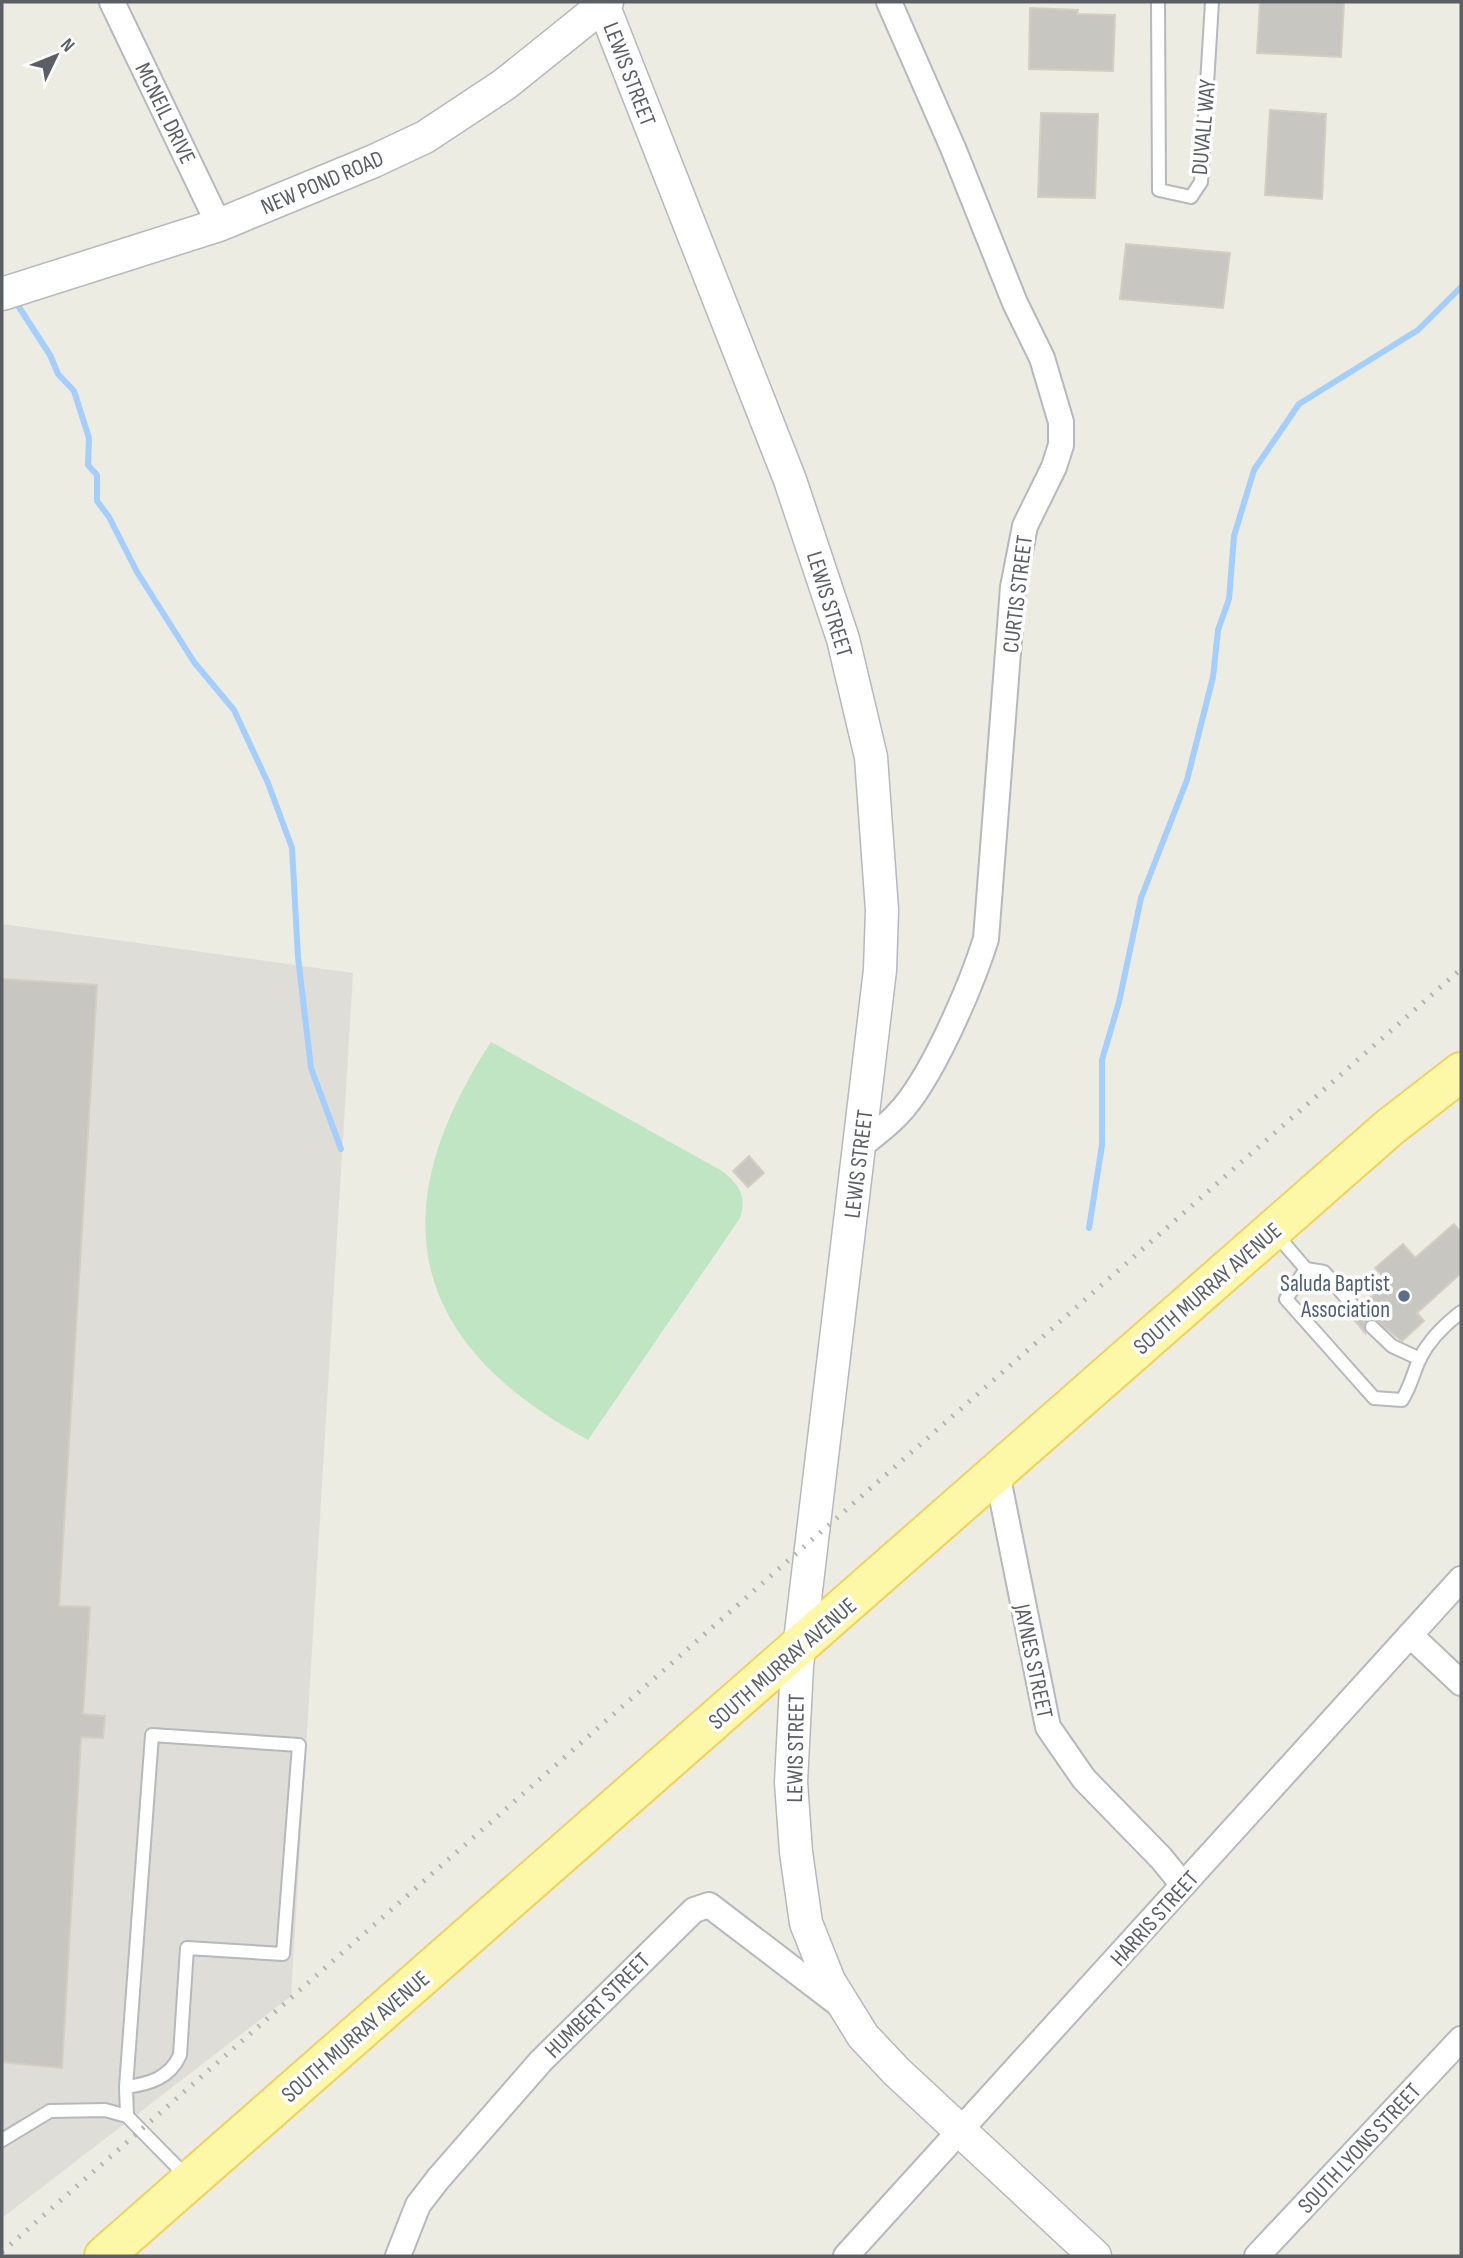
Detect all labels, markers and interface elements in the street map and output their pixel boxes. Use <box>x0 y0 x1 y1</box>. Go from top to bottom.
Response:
street label: LEWIS STREET <box>596 18 662 130</box>
north arrow <box>21 21 91 91</box>
text: N <box>55 34 79 57</box>
street label: MCNEIL DRIVE <box>129 58 202 169</box>
street label: DUVALL WAY <box>1186 78 1222 176</box>
street label: NEW POND ROAD <box>257 145 388 221</box>
street label: CURTIS STREET <box>997 534 1039 655</box>
street label: LEWIS STREET <box>800 548 858 661</box>
street label: LEWIS STREET <box>838 1108 880 1220</box>
street label: SOUTH MURRAY AVENUE <box>1128 1217 1287 1361</box>
place label: Saluda Baptist Association <box>1280 1270 1390 1324</box>
marker: Saluda Baptist Association <box>1396 1288 1412 1304</box>
street label: SOUTH MURRAY AVENUE <box>703 1592 862 1736</box>
street label: JAYNES STREET <box>1007 1601 1059 1721</box>
street label: LEWIS STREET <box>781 1693 811 1803</box>
street label: HARRIS STREET <box>1105 1865 1205 1972</box>
street label: HUMBERT STREET <box>539 1947 656 2064</box>
street label: SOUTH MURRAY AVENUE <box>276 1965 435 2109</box>
street label: SOUTH LYONS STREET <box>1292 2078 1427 2220</box>

